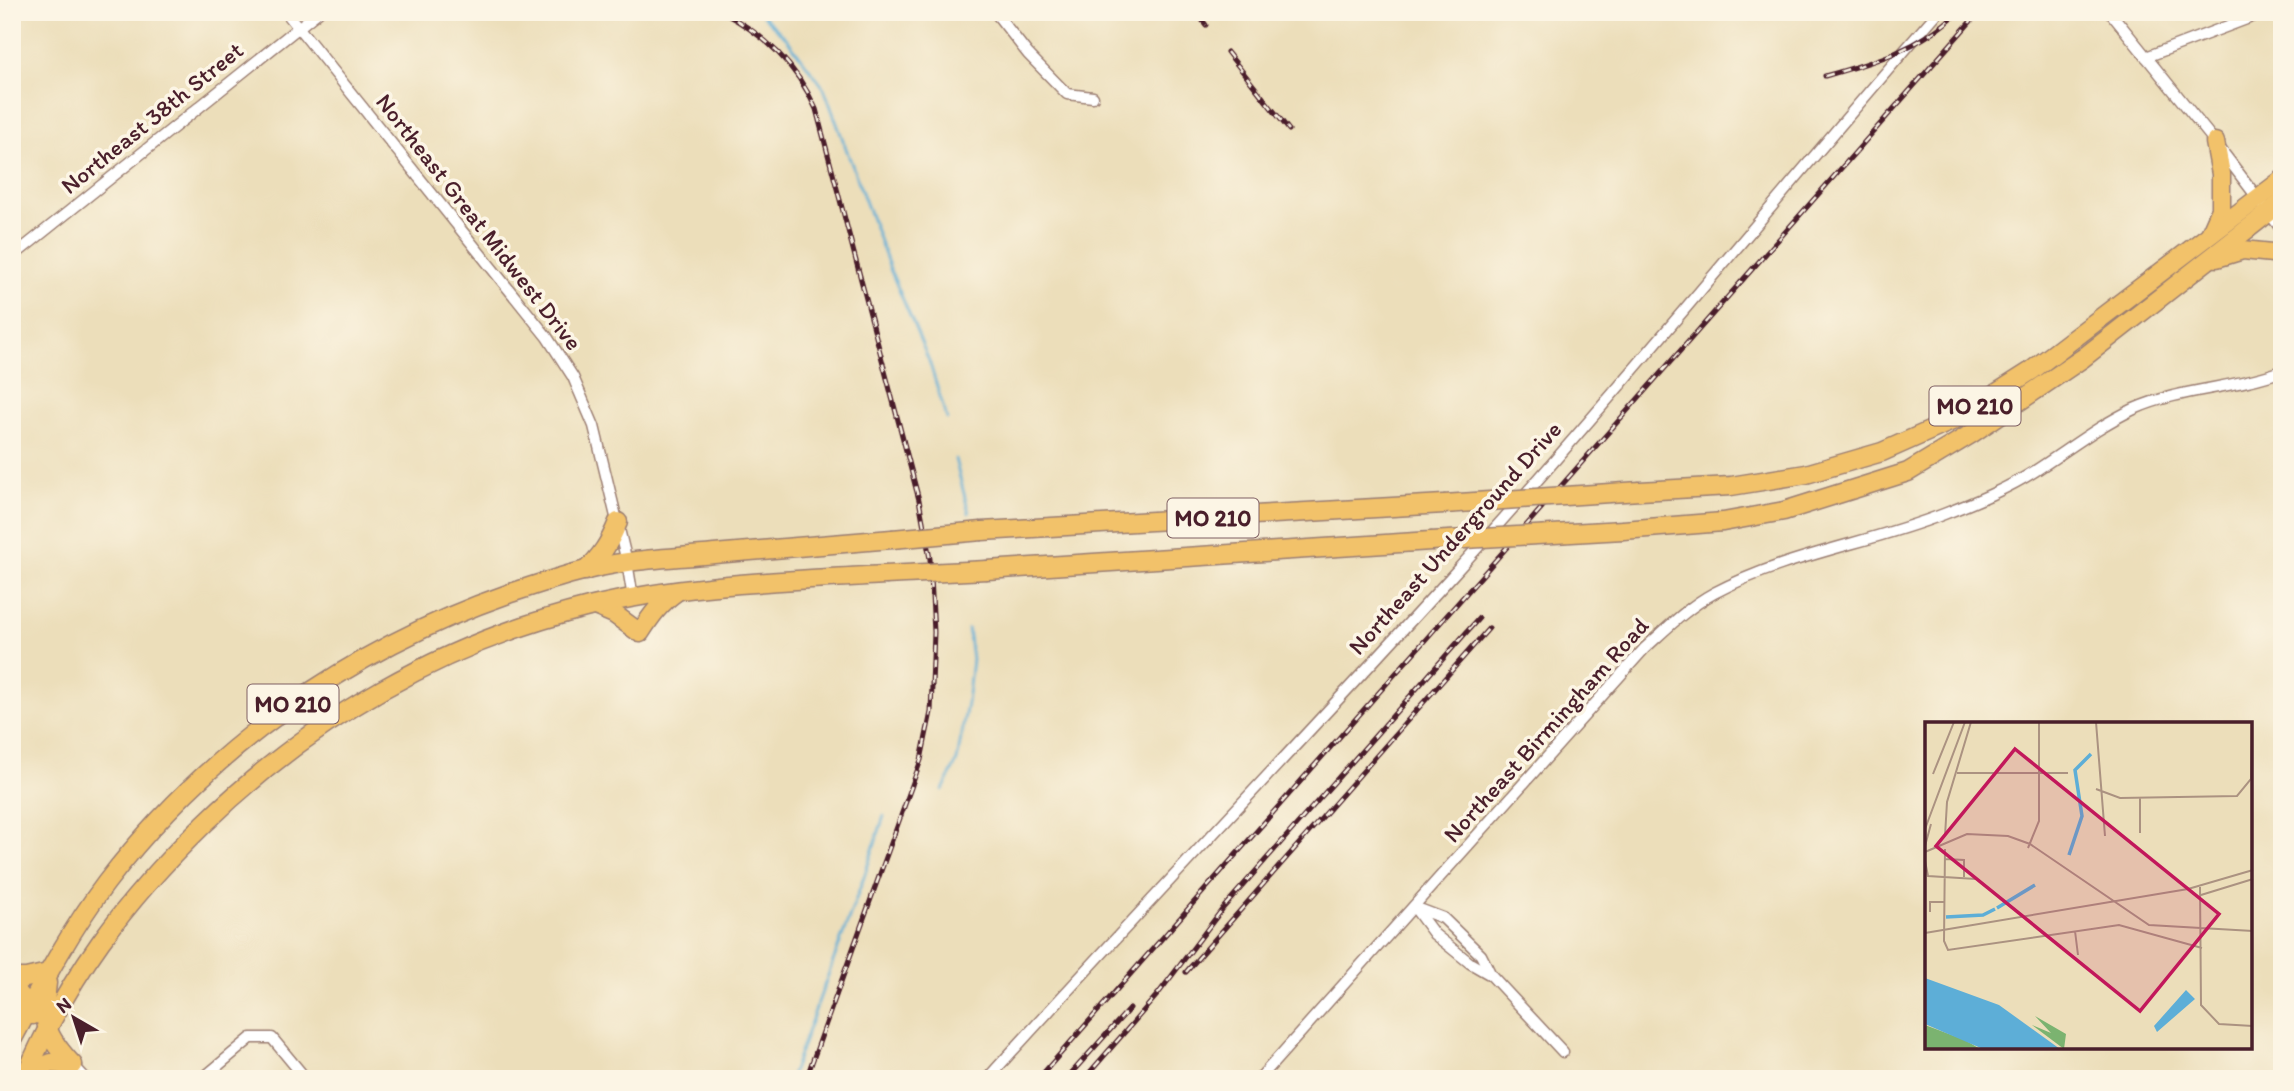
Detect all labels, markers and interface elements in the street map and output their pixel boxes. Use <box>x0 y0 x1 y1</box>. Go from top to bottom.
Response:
street label: Northeast 38th Street <box>55 35 249 200</box>
street label: Northeast Great Midwest Drive <box>370 88 589 356</box>
road number: MO 210 <box>1930 386 2021 426</box>
street label: Northeast Underground Drive <box>1342 415 1567 661</box>
road number: MO 210 <box>1168 498 1258 538</box>
street label: Northeast Birmingham Road <box>1437 611 1654 848</box>
road number: MO 210 <box>247 684 338 724</box>
inset map <box>1925 722 2252 1049</box>
north arrow <box>38 982 108 1052</box>
text: N <box>51 992 76 1018</box>

